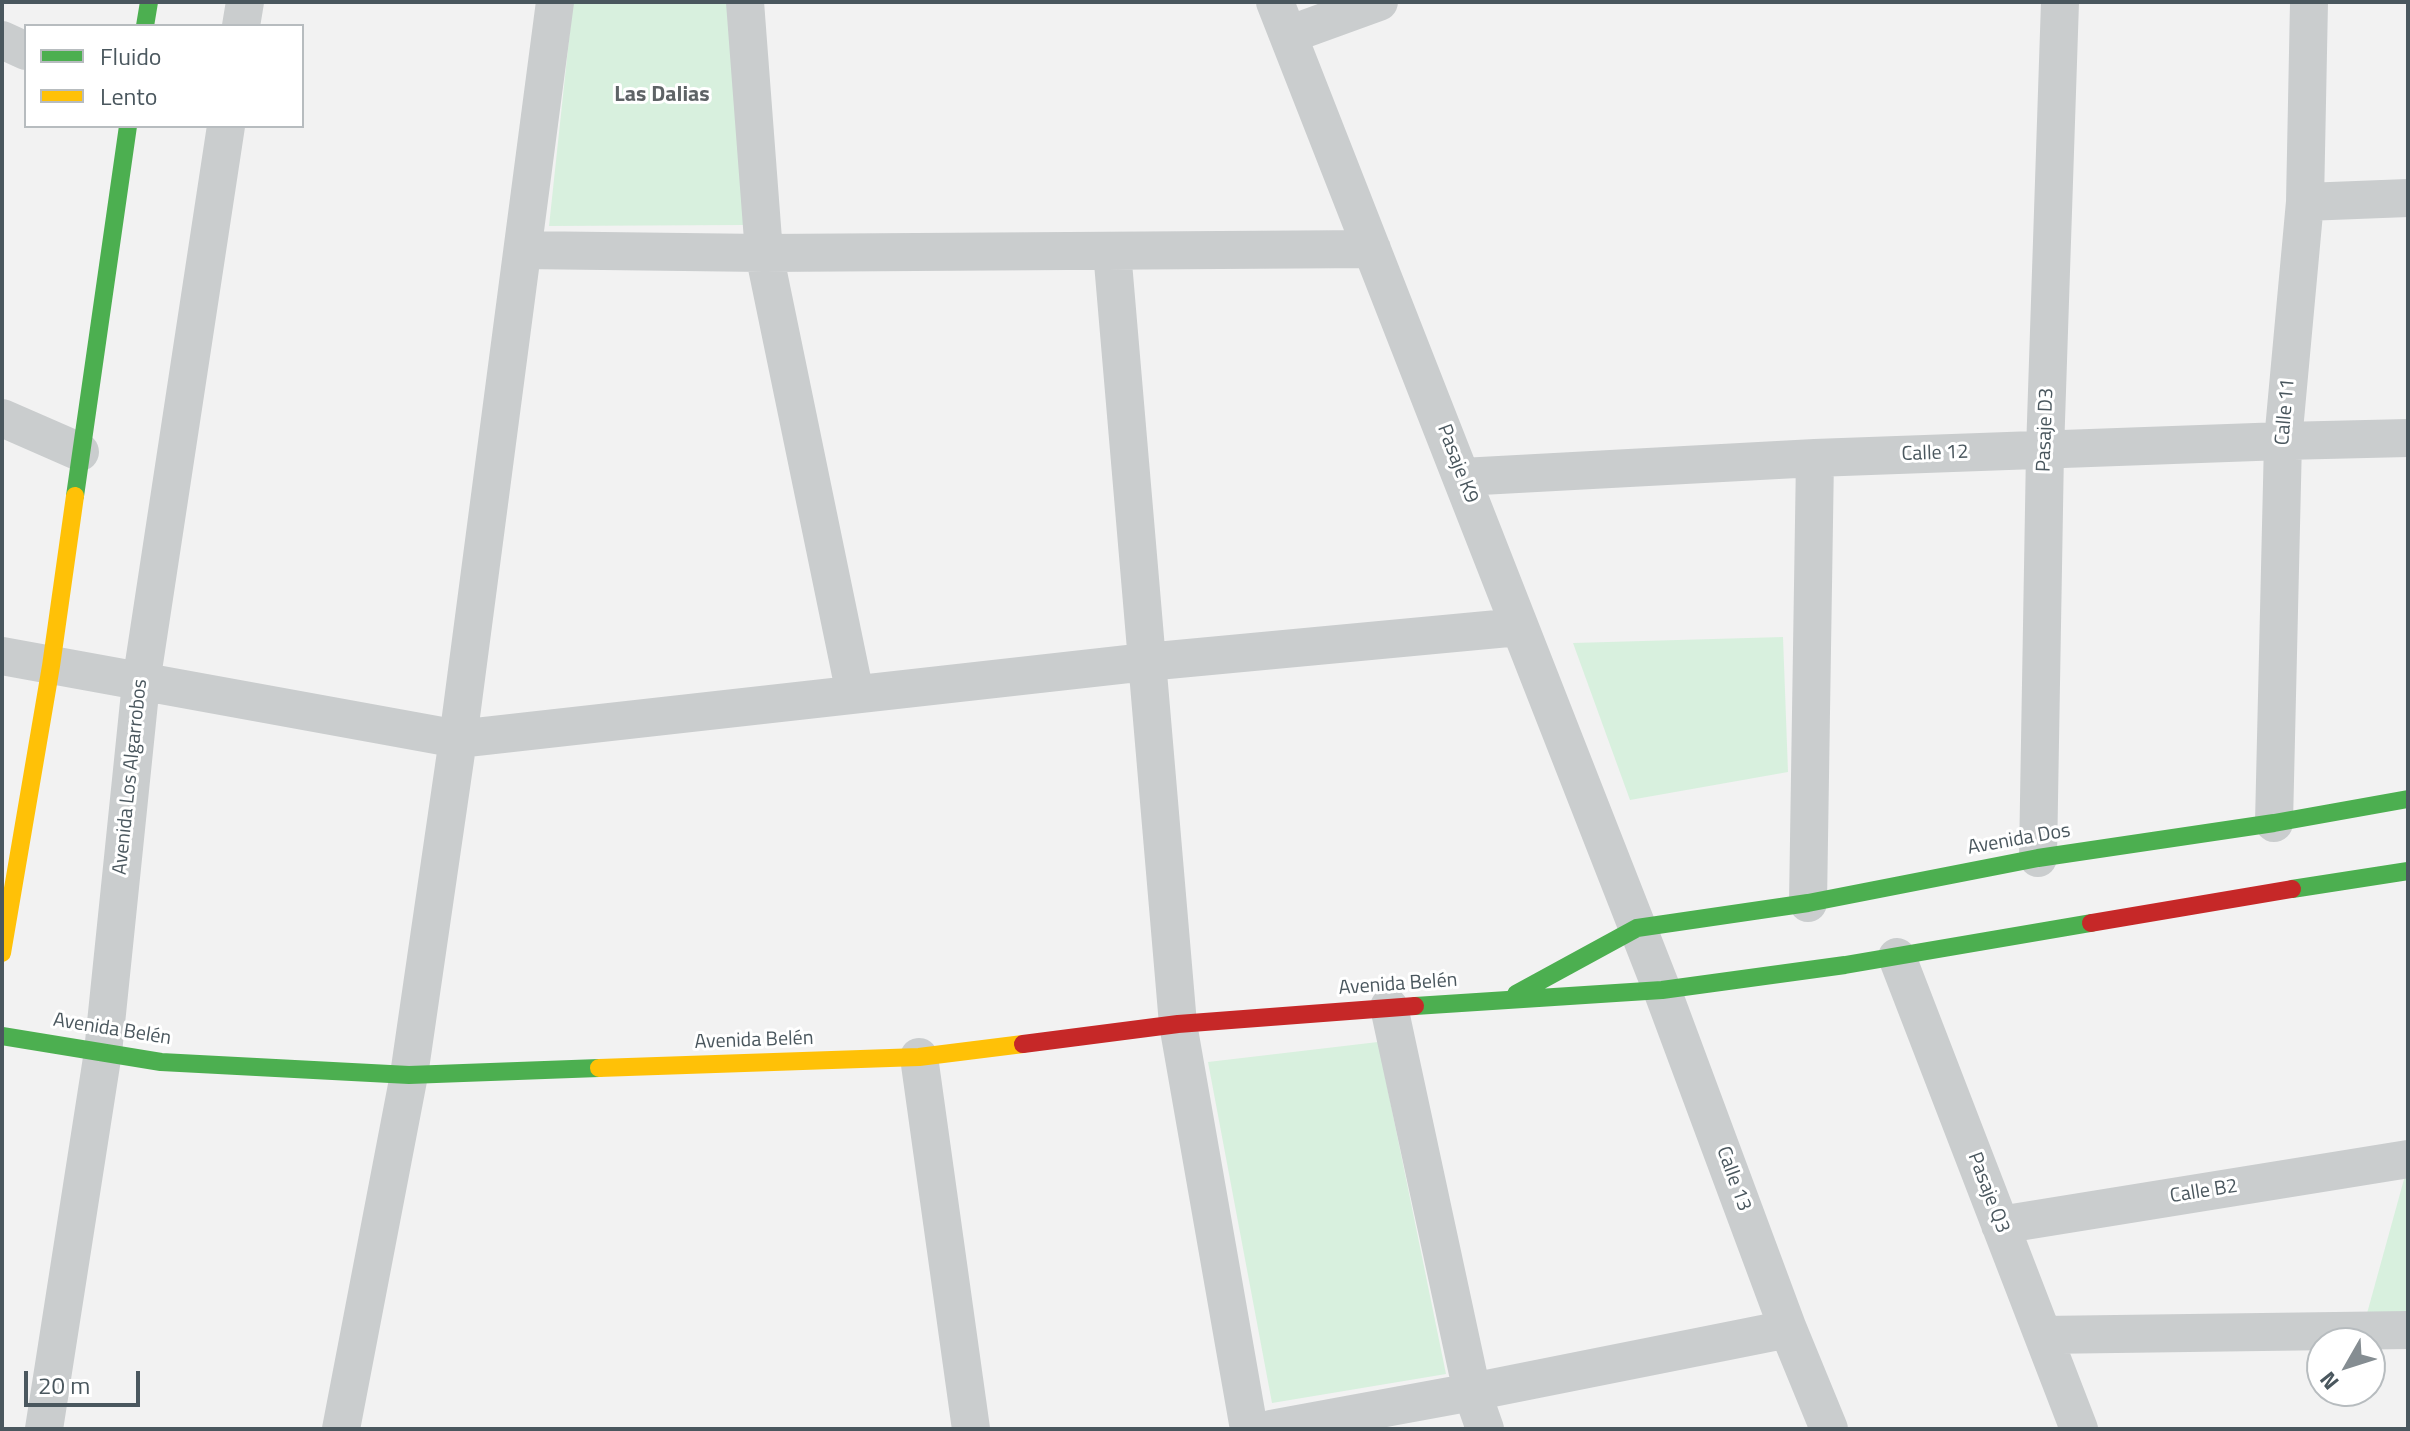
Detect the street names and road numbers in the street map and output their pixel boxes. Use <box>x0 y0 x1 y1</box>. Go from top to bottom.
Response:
street label: Calle 11 <box>2271 378 2301 446</box>
street label: Pasaje D3 <box>2033 388 2059 472</box>
street label: Pasaje K9 <box>1431 421 1483 507</box>
street label: Calle 12 <box>1901 441 1969 467</box>
street label: Avenida Los Algarrobos <box>109 678 153 876</box>
street label: Avenida Dos <box>1966 819 2072 861</box>
street label: Avenida Belén <box>1338 969 1458 1001</box>
street label: Avenida Belén <box>51 1009 173 1051</box>
street label: Avenida Belén <box>694 1027 814 1055</box>
street label: Calle 13 <box>1710 1143 1756 1215</box>
street label: Pasaje Q3 <box>1962 1149 2014 1237</box>
street label: Calle B2 <box>2168 1175 2240 1209</box>

